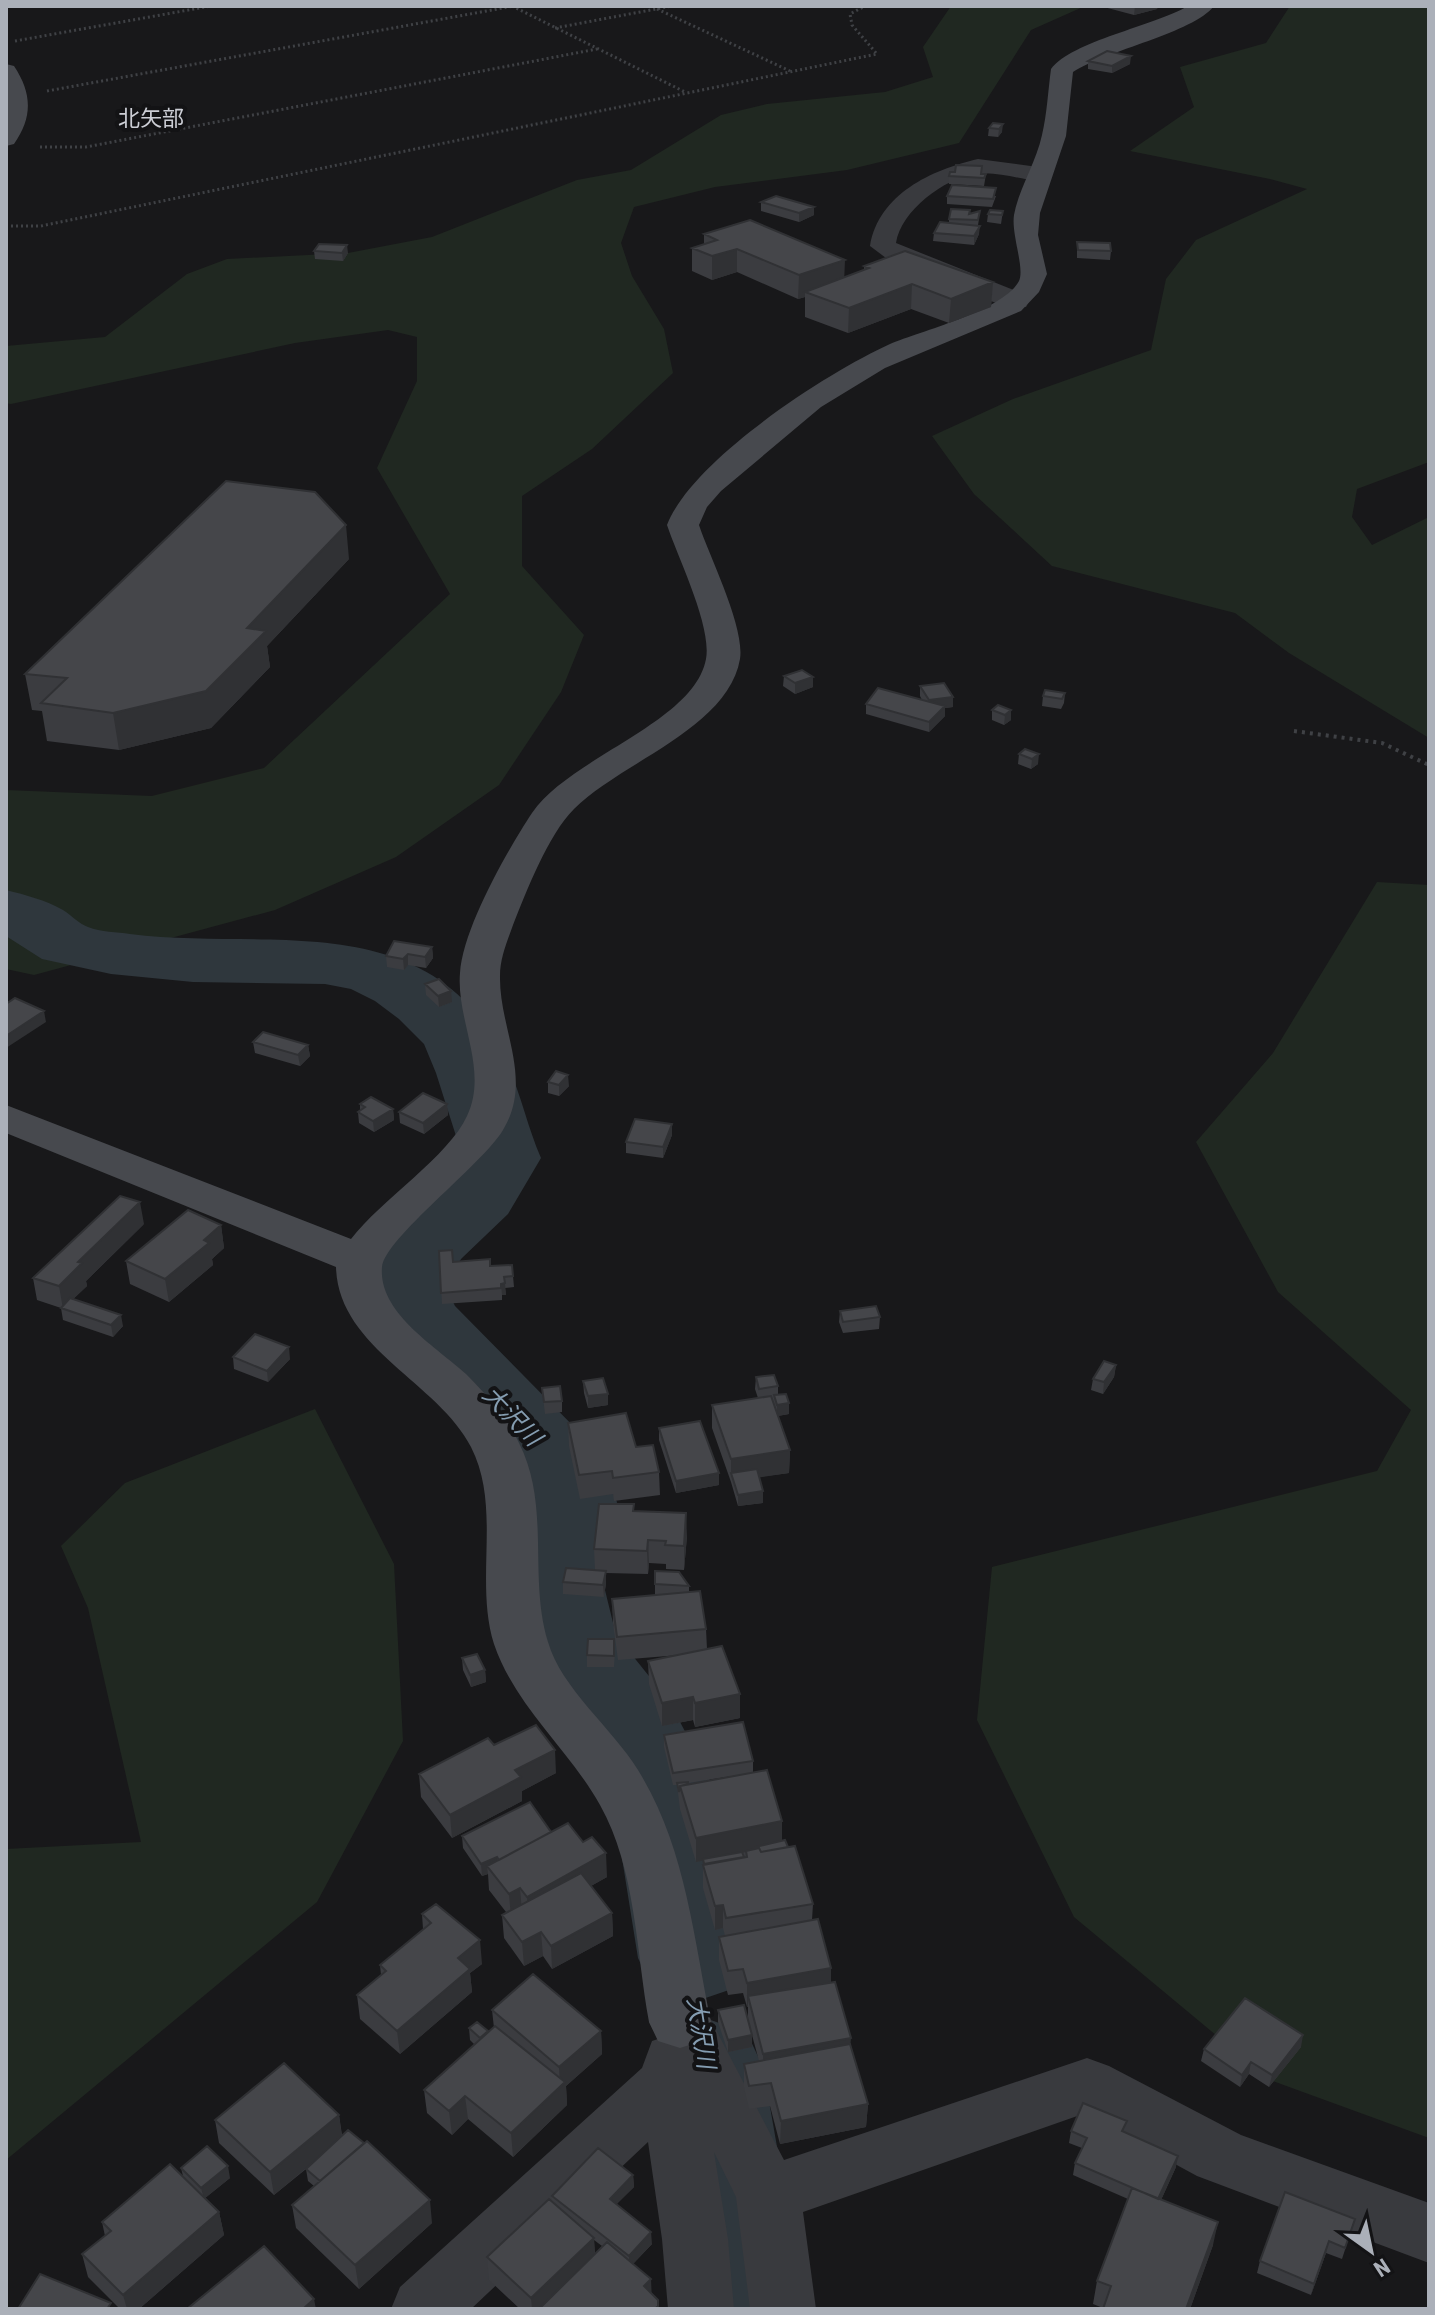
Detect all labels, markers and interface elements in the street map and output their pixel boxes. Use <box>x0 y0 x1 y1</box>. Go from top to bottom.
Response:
district label: 北矢部 <box>118 106 184 131</box>
water label: 大沢川 <box>477 1380 549 1454</box>
water label: 大沢川 <box>682 1995 721 2074</box>
north arrow <box>1331 2211 1411 2291</box>
text: N <box>1369 2253 1394 2282</box>

